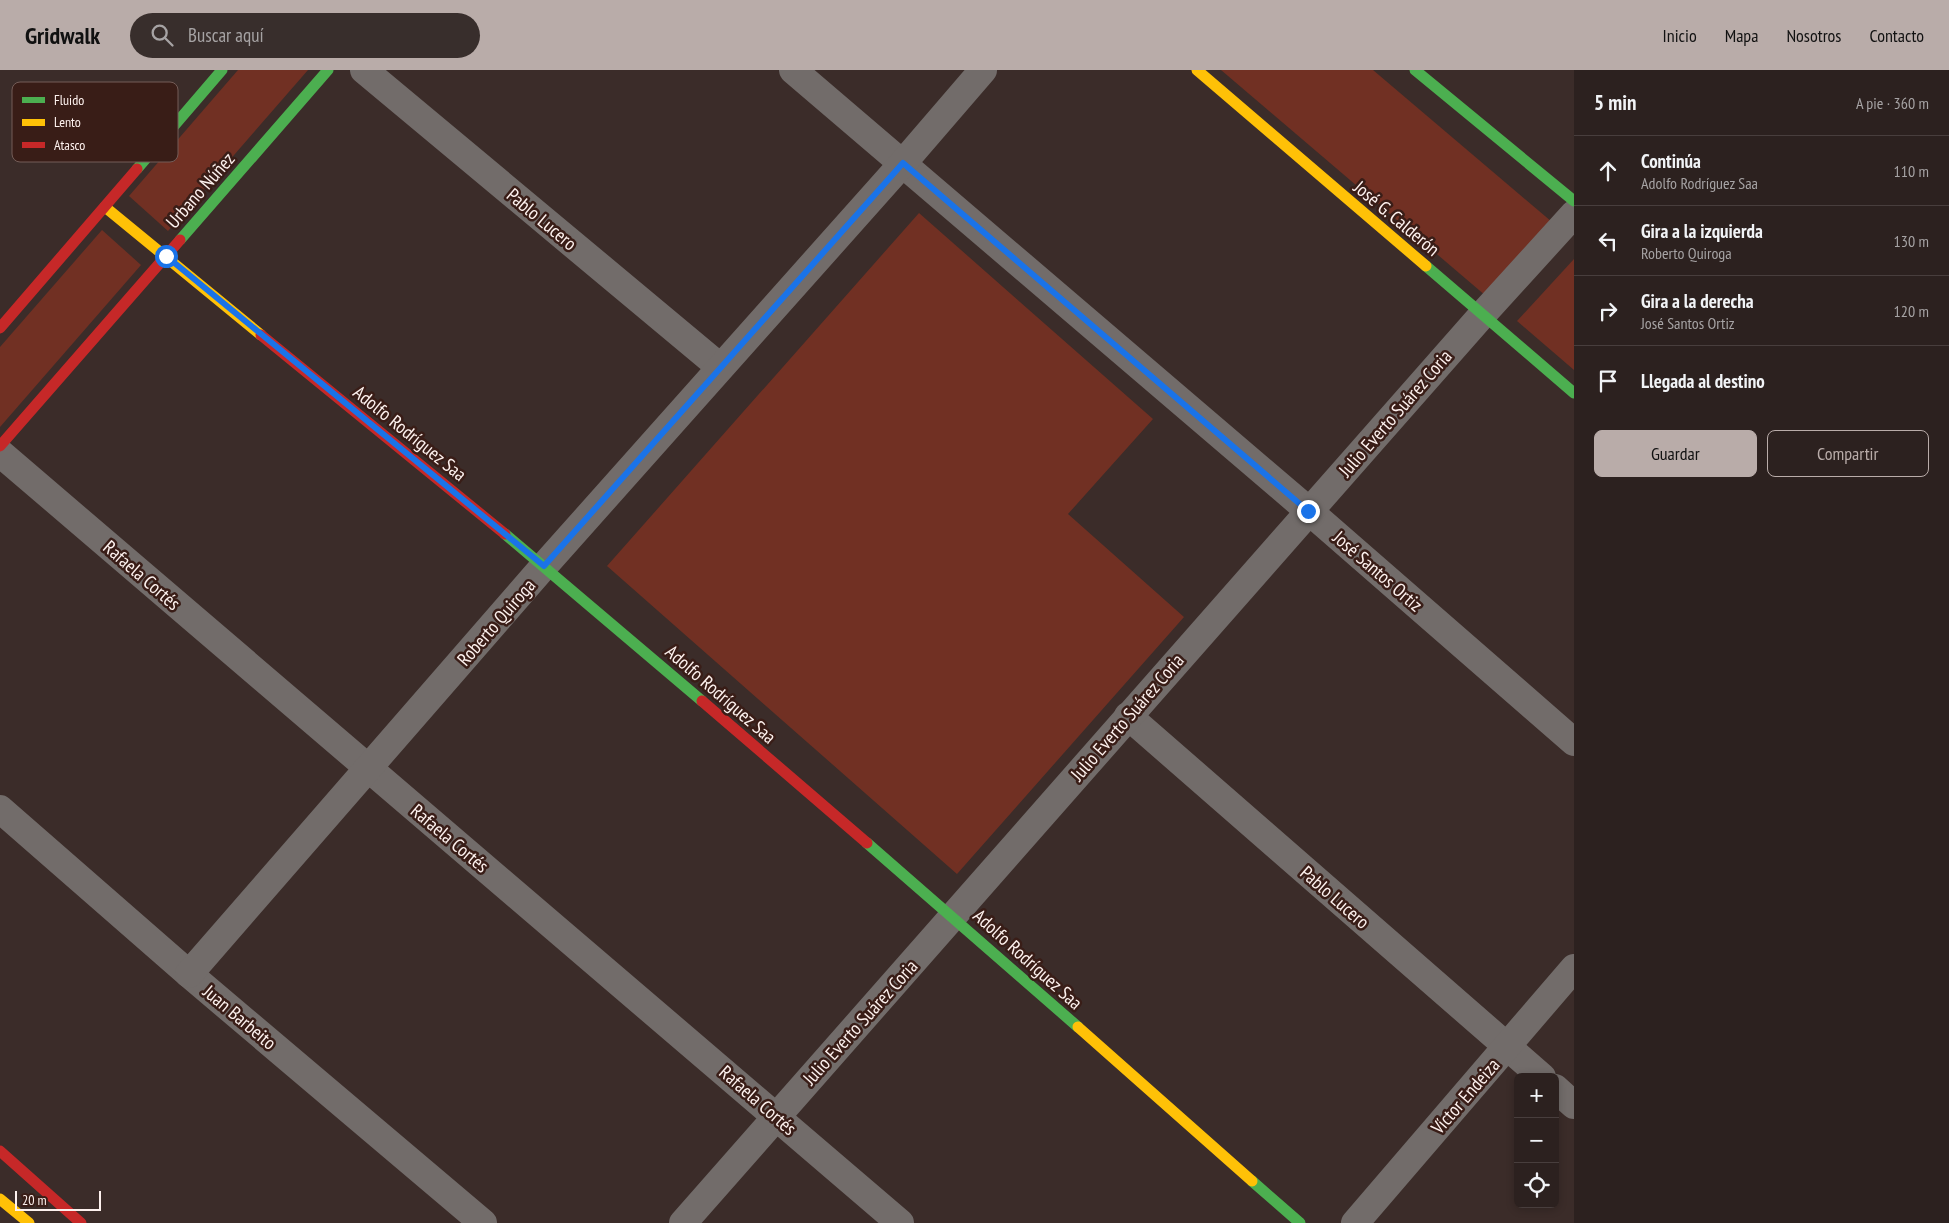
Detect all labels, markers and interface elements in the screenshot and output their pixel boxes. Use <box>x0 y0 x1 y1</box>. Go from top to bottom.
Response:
search box <box>130 13 480 58</box>
text: Gridwalk <box>25 20 100 51</box>
icon: search <box>148 21 176 49</box>
text: Buscar aquí <box>188 23 264 47</box>
text: Inicio <box>1663 24 1697 47</box>
text: Mapa <box>1725 24 1758 47</box>
text: Nosotros <box>1786 24 1841 47</box>
text: Contacto <box>1869 24 1924 47</box>
legend <box>12 82 178 162</box>
text: 5 min <box>1594 89 1636 116</box>
text: Fluido <box>54 91 84 109</box>
text: A pie · 360 m <box>1856 93 1929 113</box>
text: Lento <box>54 113 81 131</box>
text: Atasco <box>54 136 85 154</box>
street label: Urbano Núñez <box>160 147 240 233</box>
text: Continúa <box>1641 149 1701 173</box>
icon: ahead <box>1594 157 1622 185</box>
text: 110 m <box>1894 161 1929 181</box>
text: Adolfo Rodríguez Saa <box>1641 173 1758 193</box>
street label: José G. Calderón <box>1348 174 1445 261</box>
street label: Pablo Lucero <box>502 183 582 255</box>
text: Gira a la izquierda <box>1641 219 1763 243</box>
icon: left <box>1594 227 1622 255</box>
text: 130 m <box>1894 231 1929 251</box>
text: Roberto Quiroga <box>1641 243 1732 263</box>
route start <box>155 245 178 268</box>
text: Gira a la derecha <box>1641 289 1754 313</box>
icon: right <box>1594 297 1622 325</box>
text: 120 m <box>1894 301 1929 321</box>
text: José Santos Ortiz <box>1641 313 1735 333</box>
street label: Julio Everto Suárez Coria <box>1333 345 1457 482</box>
icon: arrive <box>1594 367 1622 395</box>
text: Llegada al destino <box>1641 369 1765 393</box>
street label: Adolfo Rodríguez Saa <box>348 380 472 486</box>
button: Guardar <box>1594 430 1757 477</box>
button: Compartir <box>1767 430 1929 477</box>
route end <box>1297 500 1320 523</box>
street label: José Santos Ortiz <box>1327 525 1428 617</box>
street label: Rafaela Cortés <box>98 535 186 615</box>
street label: Roberto Quiroga <box>452 573 540 671</box>
street label: Adolfo Rodríguez Saa <box>661 639 781 749</box>
street label: Julio Everto Suárez Coria <box>1065 649 1189 786</box>
street label: Rafaela Cortés <box>406 798 494 878</box>
street label: Pablo Lucero <box>1295 860 1375 934</box>
street label: Adolfo Rodríguez Saa <box>968 904 1088 1014</box>
street label: Julio Everto Suárez Coria <box>797 954 923 1090</box>
street label: Juan Barbeito <box>198 979 281 1054</box>
street label: Víctor Endeiza <box>1425 1053 1504 1140</box>
street label: Rafaela Cortés <box>714 1060 802 1140</box>
map controls <box>1514 1073 1559 1208</box>
button: + <box>1514 1073 1559 1118</box>
button: − <box>1514 1118 1559 1163</box>
button: locate <box>1514 1163 1559 1208</box>
scale bar <box>15 1188 101 1211</box>
text: 20 m <box>22 1191 47 1209</box>

